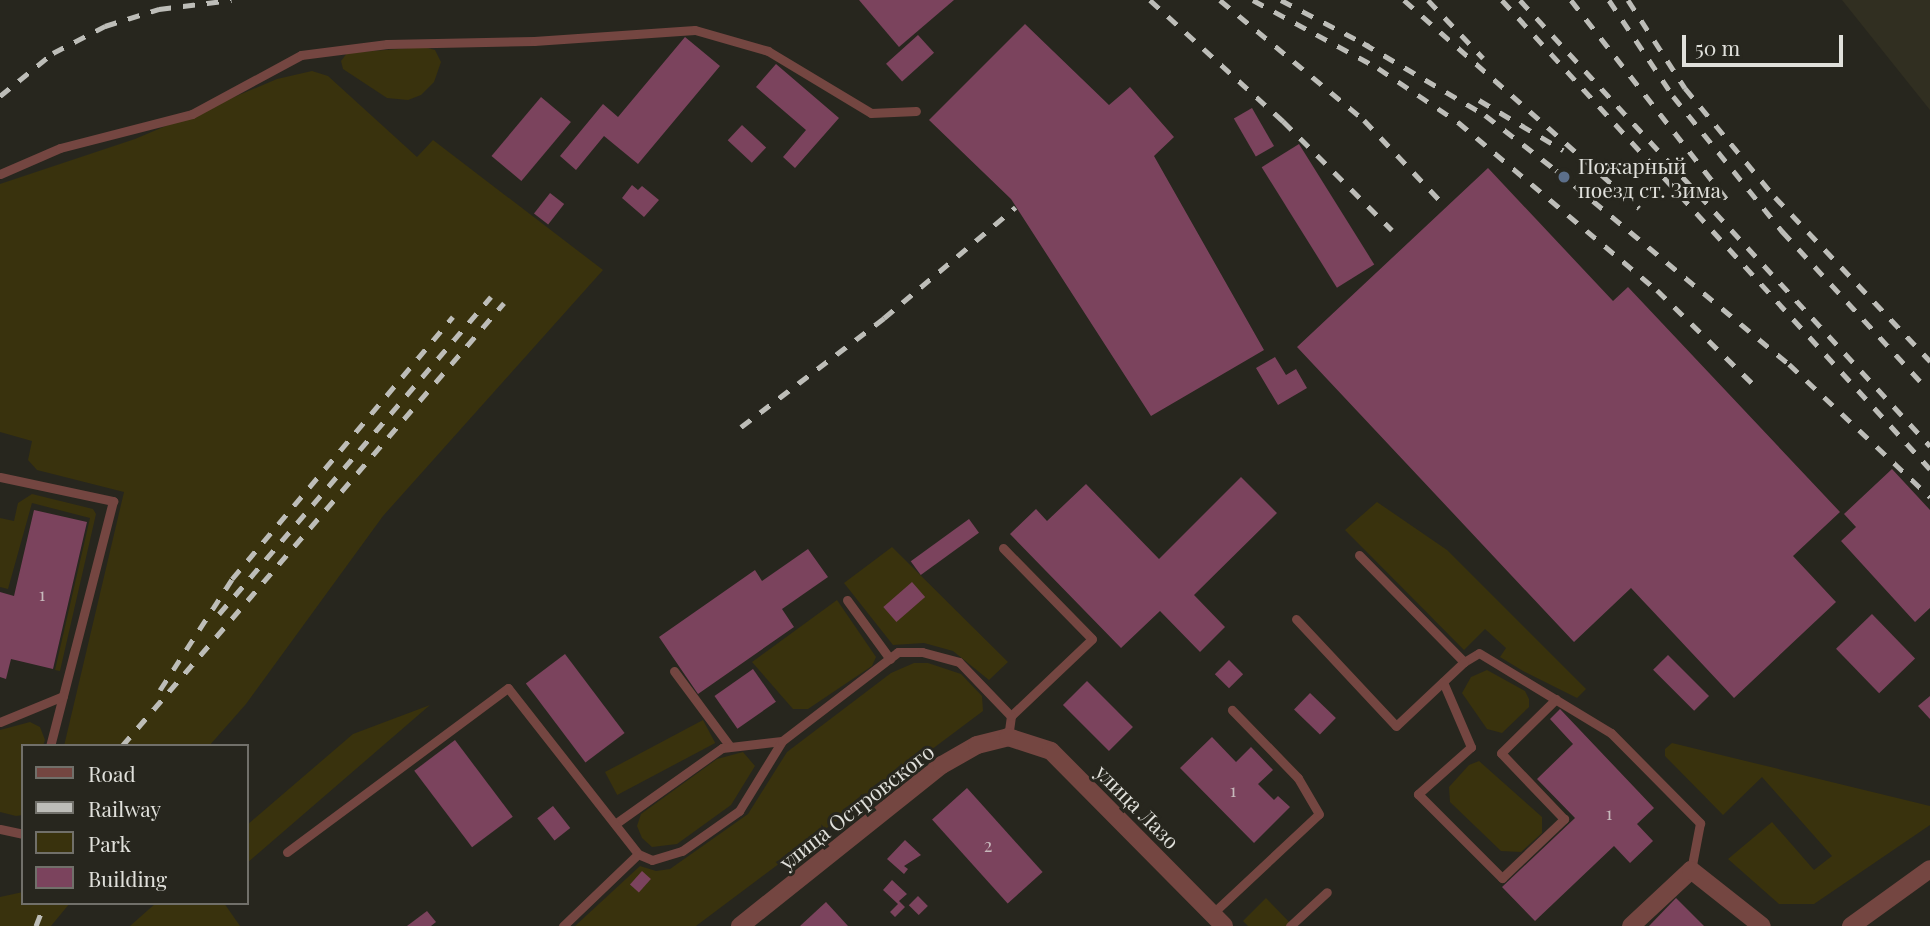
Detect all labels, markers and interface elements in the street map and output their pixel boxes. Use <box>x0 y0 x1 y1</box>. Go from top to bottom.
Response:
scale bar <box>1685 21 1846 65</box>
text: 50 m <box>1695 33 1740 61</box>
place label: Пожарный поезд ст. Зима <box>1578 152 1721 202</box>
marker: Пожарный поезд ст. Зима <box>1556 169 1572 185</box>
house number: 1 <box>39 583 45 605</box>
street label: улица Островского <box>774 738 938 874</box>
legend <box>21 744 248 905</box>
text: Road <box>88 759 136 787</box>
street label: улица Лазо <box>1091 759 1185 853</box>
house number: 1 <box>1230 779 1236 801</box>
text: Railway <box>88 794 161 822</box>
house number: 1 <box>1606 802 1612 824</box>
text: Park <box>88 829 131 857</box>
house number: 2 <box>984 834 992 856</box>
text: Building <box>88 864 167 892</box>

